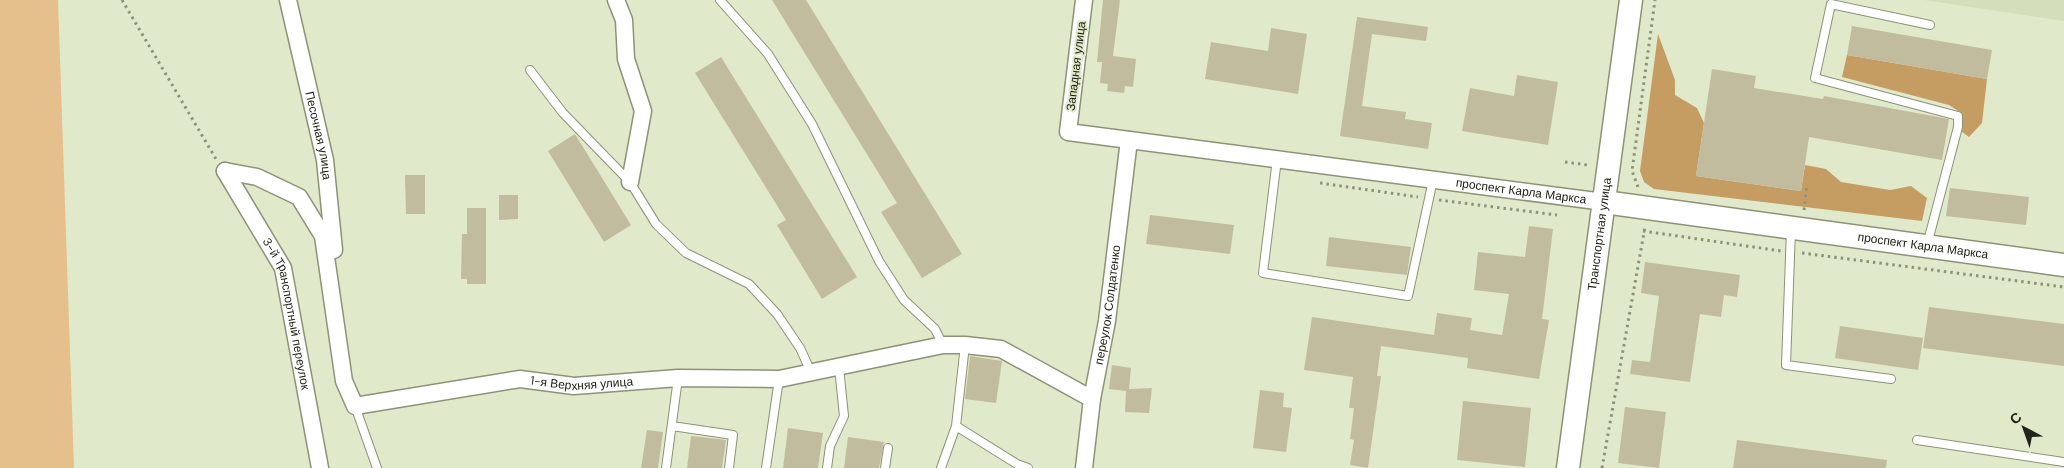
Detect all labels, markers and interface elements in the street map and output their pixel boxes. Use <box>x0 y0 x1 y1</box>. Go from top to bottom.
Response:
street label: Западная улица <box>1063 20 1089 112</box>
street label: Песочная улица <box>301 90 335 181</box>
street label: проспект Карла Маркса <box>1455 175 1588 208</box>
street label: Транспортная улица <box>1584 176 1615 292</box>
street label: проспект Карла Маркса <box>1857 229 1990 263</box>
street label: 3-й Транспортный переулок <box>259 235 314 392</box>
street label: переулок Солдатенко <box>1091 244 1124 366</box>
street label: 1-я Верхняя улица <box>529 372 634 394</box>
north arrow <box>1999 403 2049 453</box>
text: С <box>2006 408 2025 428</box>

